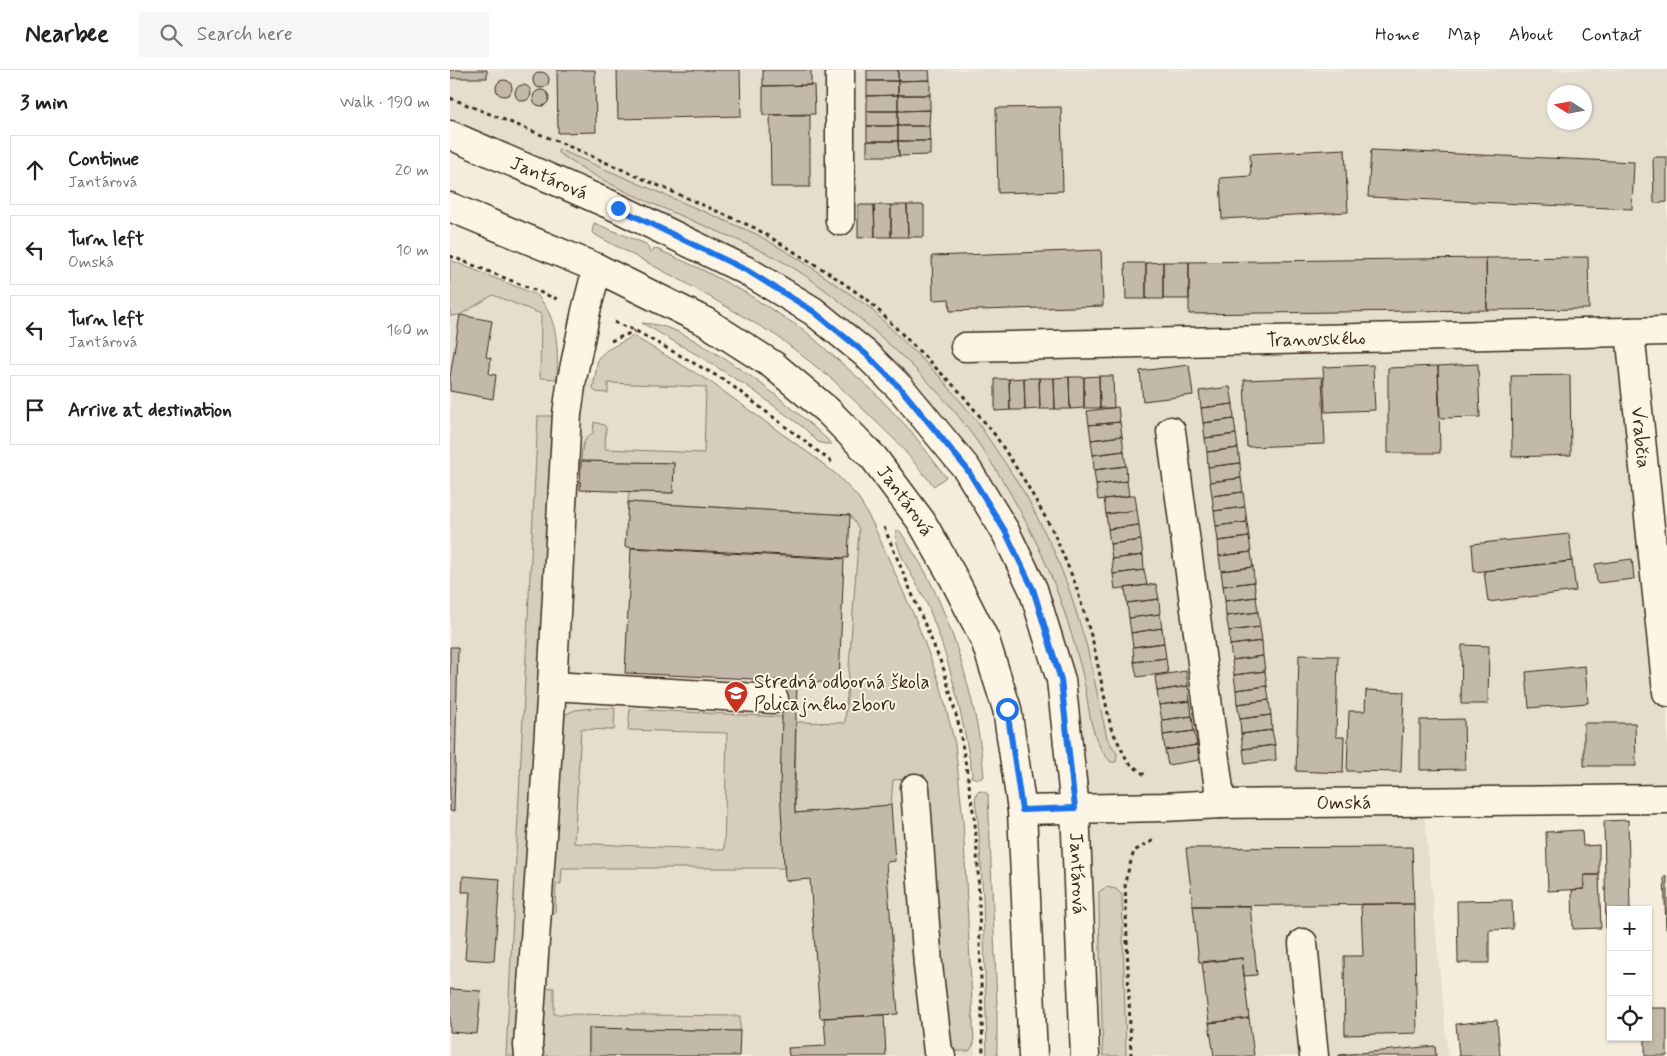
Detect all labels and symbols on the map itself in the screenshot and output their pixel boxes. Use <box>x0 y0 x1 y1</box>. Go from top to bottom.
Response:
north arrow <box>1547 85 1592 130</box>
street label: Jantárová <box>506 150 592 206</box>
route end <box>607 197 630 220</box>
street label: Tranovského <box>1266 325 1366 353</box>
street label: Vrabčia <box>1625 406 1656 469</box>
street label: Jantárová <box>871 460 940 541</box>
place label: Stredná odborná škola Policajného zboru <box>754 670 930 718</box>
school or university icon: Stredná odborná škola Policajného zboru <box>723 680 749 714</box>
route start <box>996 698 1019 721</box>
street label: Omská <box>1316 790 1371 815</box>
street label: Jantárová <box>1063 832 1092 915</box>

